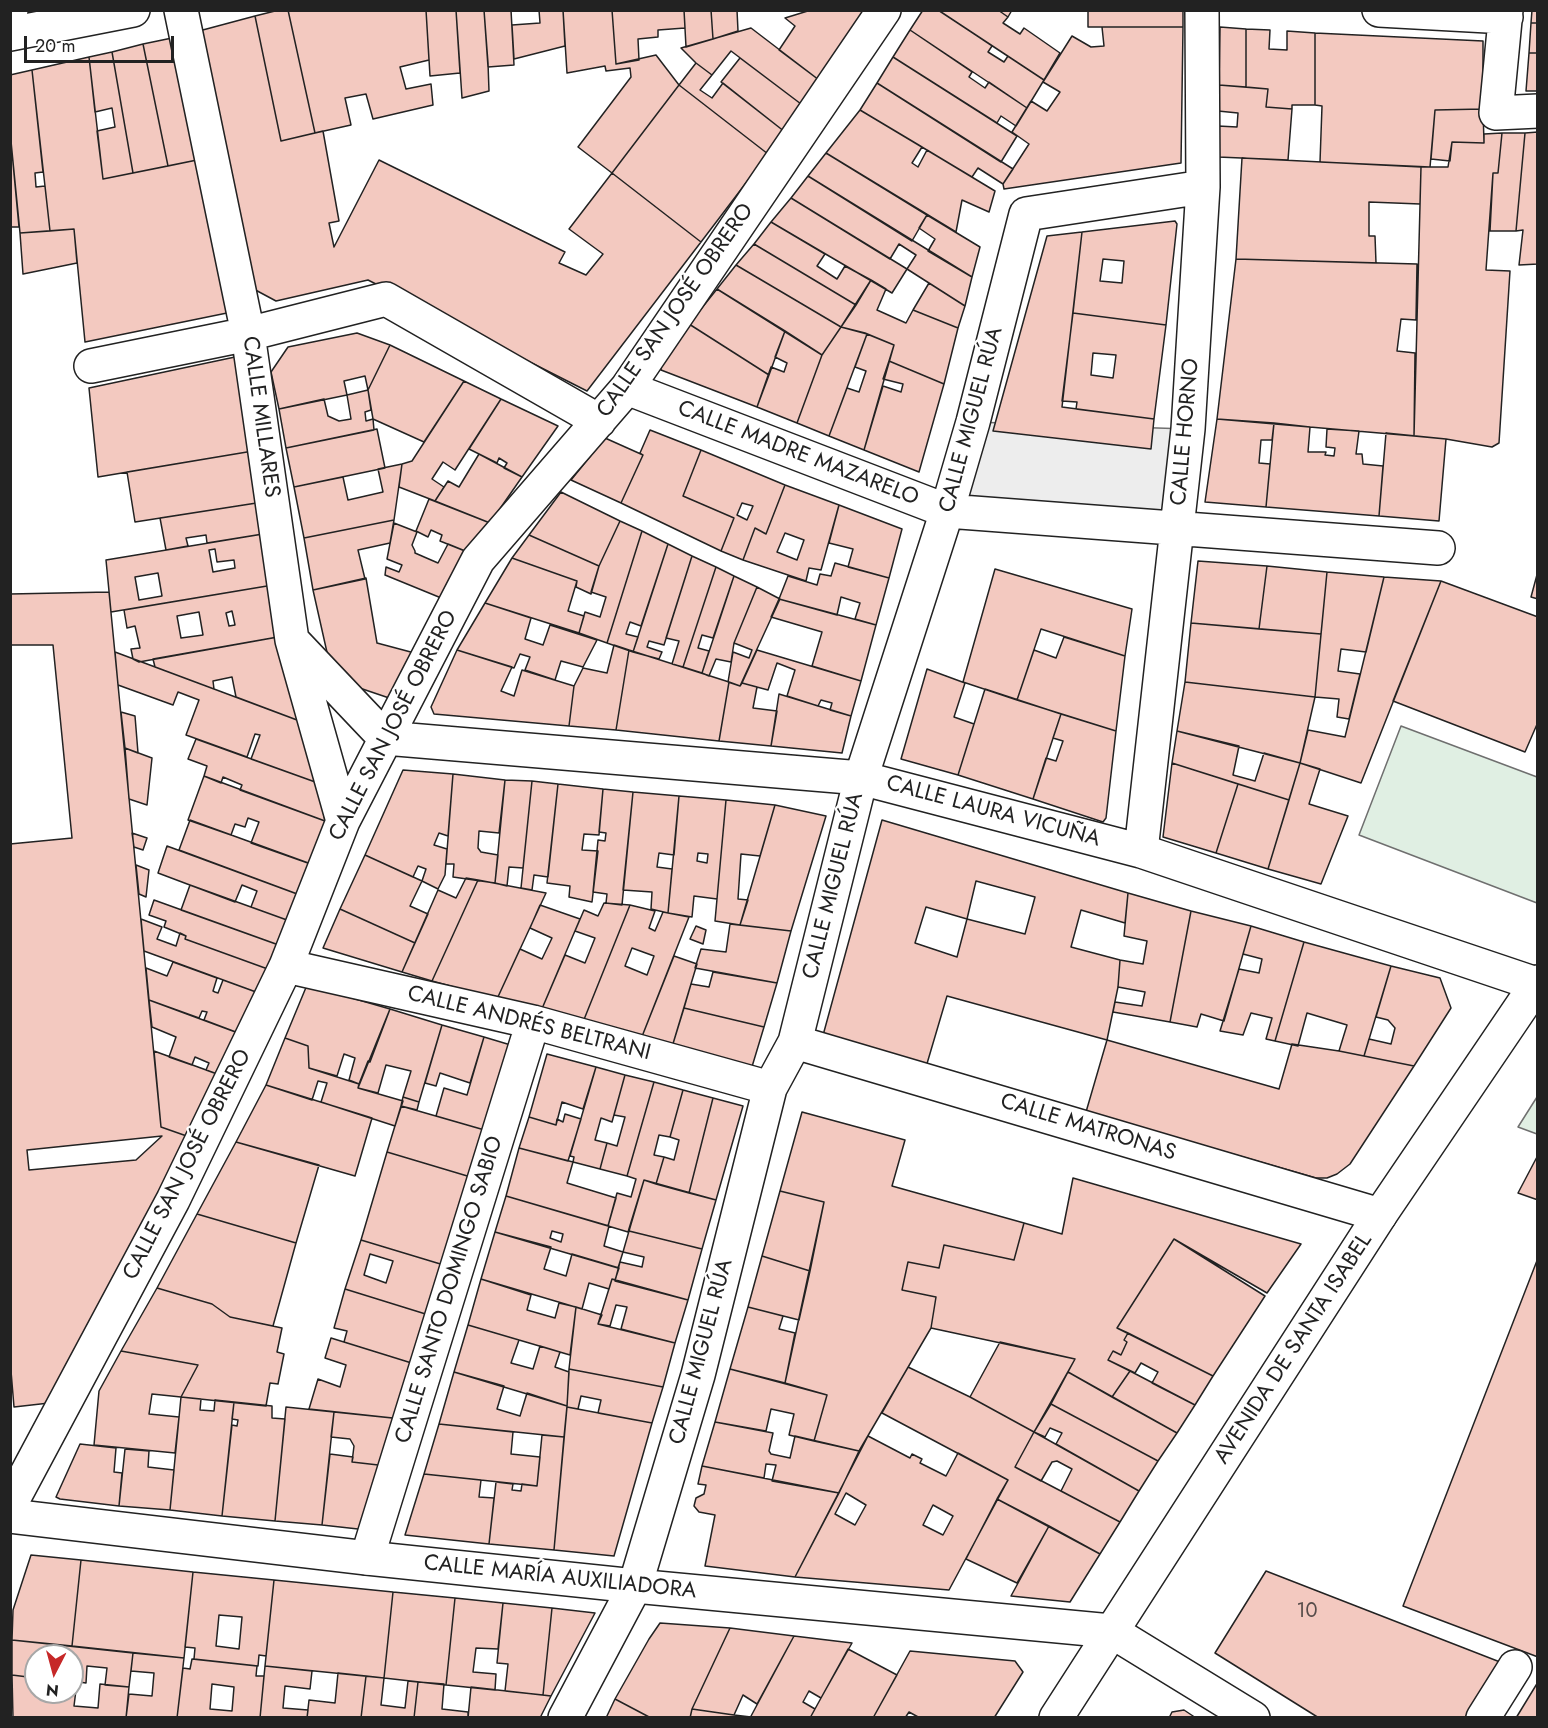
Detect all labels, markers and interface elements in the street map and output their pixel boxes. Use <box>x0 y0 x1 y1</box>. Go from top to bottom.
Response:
scale bar <box>27 24 177 62</box>
text: 20 m <box>35 33 75 59</box>
street label: CALLE SAN JOSÉ OBRERO <box>592 199 760 423</box>
street label: CALLE MIGUEL RÚA <box>935 324 1009 516</box>
street label: CALLE MILLARES <box>236 335 284 499</box>
street label: CALLE HORNO <box>1166 357 1206 507</box>
street label: CALLE MADRE MAZARELO <box>674 396 922 512</box>
street label: CALLE SAN JOSÉ OBRERO <box>324 606 464 846</box>
street label: CALLE LAURA VICUÑA <box>883 771 1103 853</box>
street label: CALLE MIGUEL RÚA <box>798 790 870 982</box>
street label: CALLE ANDRÉS BELTRANI <box>405 981 653 1067</box>
street label: CALLE SAN JOSÉ OBRERO <box>118 1045 258 1285</box>
street label: CALLE MATRONAS <box>997 1089 1179 1167</box>
street label: CALLE SANTO DOMINGO SABIO <box>391 1133 509 1447</box>
street label: AVENIDA DE SANTA ISABEL <box>1210 1229 1378 1469</box>
street label: CALLE MIGUEL RÚA <box>665 1256 739 1448</box>
street label: CALLE MARÍA AUXILIADORA <box>422 1551 698 1605</box>
house number: 10 <box>1297 1600 1317 1624</box>
north arrow <box>24 1644 84 1704</box>
text: N <box>45 1678 60 1703</box>

